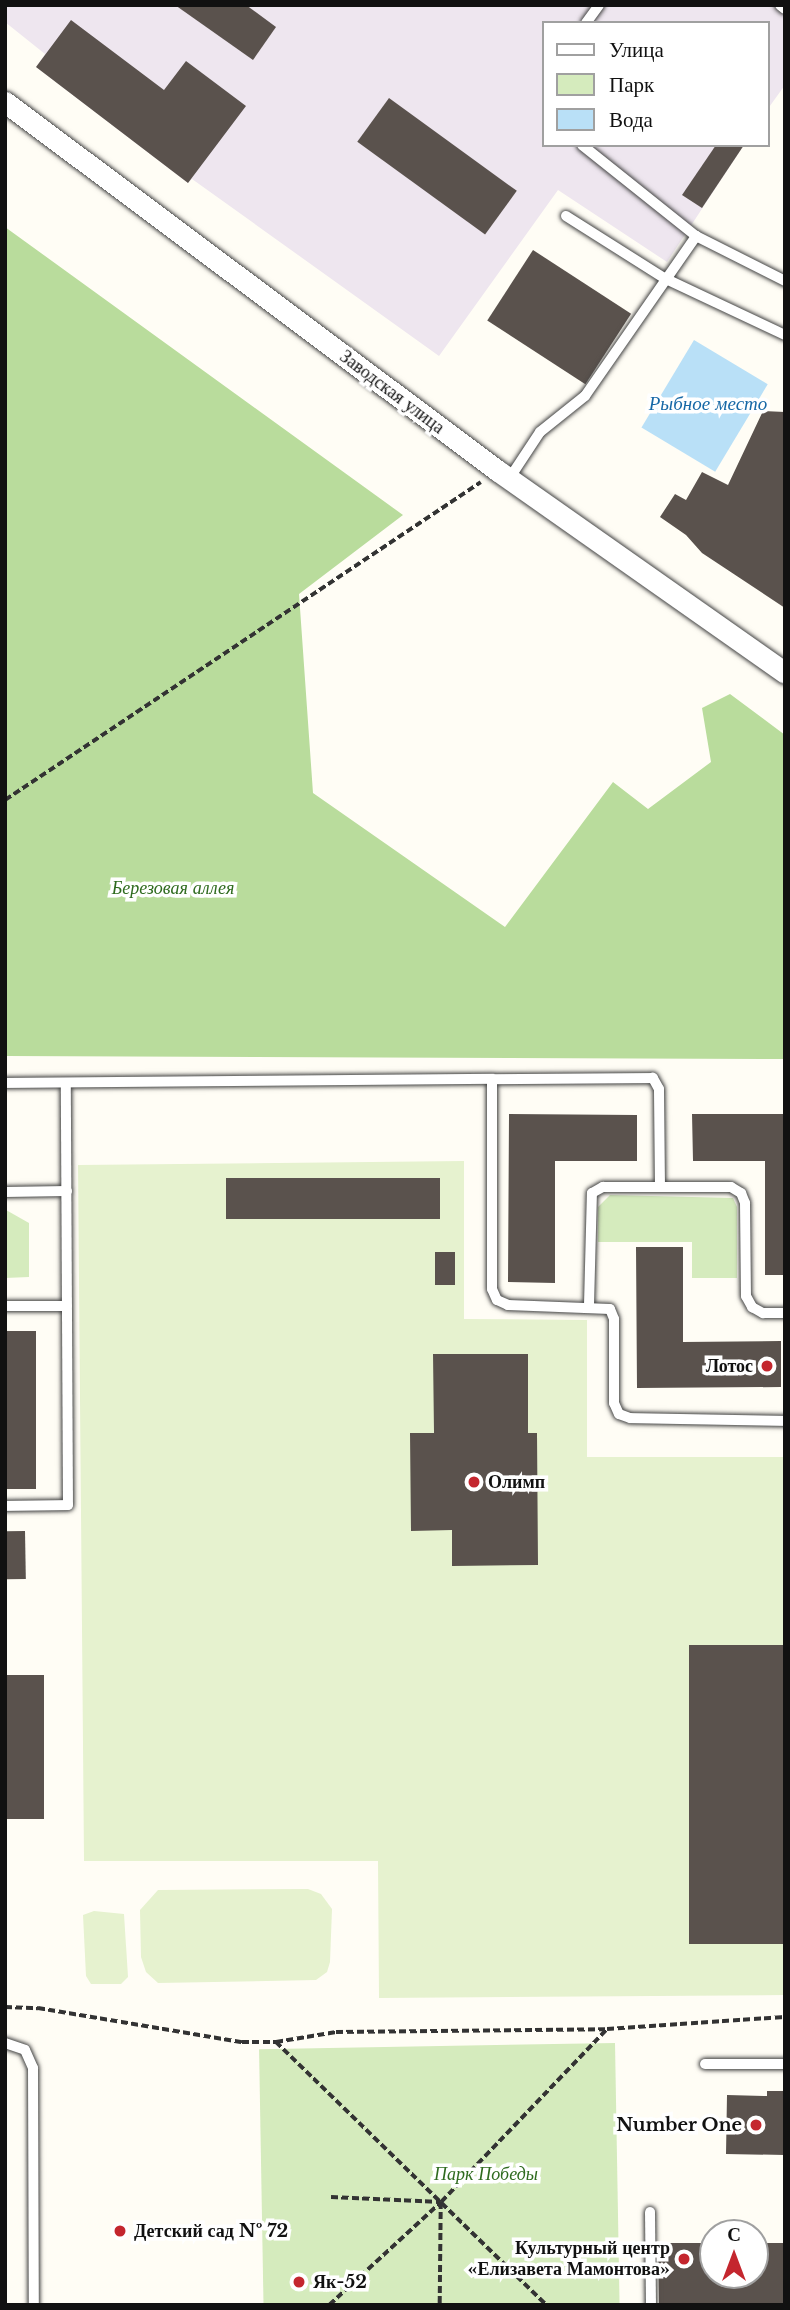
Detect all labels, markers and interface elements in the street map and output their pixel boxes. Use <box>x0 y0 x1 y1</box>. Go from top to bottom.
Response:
legend <box>542 21 769 147</box>
text: Улица <box>609 37 664 63</box>
text: Парк <box>609 72 654 98</box>
text: Вода <box>609 107 653 133</box>
street label: Заводская улица <box>335 346 449 438</box>
water label: Рыбное место <box>649 393 767 415</box>
park label: Березовая аллея <box>112 877 234 899</box>
place label: Лотос <box>706 1355 753 1377</box>
marker: Лотос <box>759 1358 775 1374</box>
place label: Олимп <box>488 1471 545 1493</box>
marker: Олимп <box>466 1474 482 1490</box>
place label: Number One <box>616 2114 742 2136</box>
marker: Number One <box>748 2117 764 2133</box>
park label: Парк Победы <box>434 2163 538 2185</box>
north arrow <box>699 2219 769 2289</box>
place label: Детский сад № 72 <box>134 2220 288 2242</box>
marker: Детский сад № 72 <box>112 2223 128 2239</box>
text: С <box>727 2223 741 2246</box>
place label: Культурный центр «Елизавета Мамонтова» <box>468 2238 670 2280</box>
marker: Культурный центр «Елизавета Мамонтова» <box>676 2251 692 2267</box>
place label: Як-52 <box>313 2271 367 2293</box>
marker: Як-52 <box>291 2274 307 2290</box>

